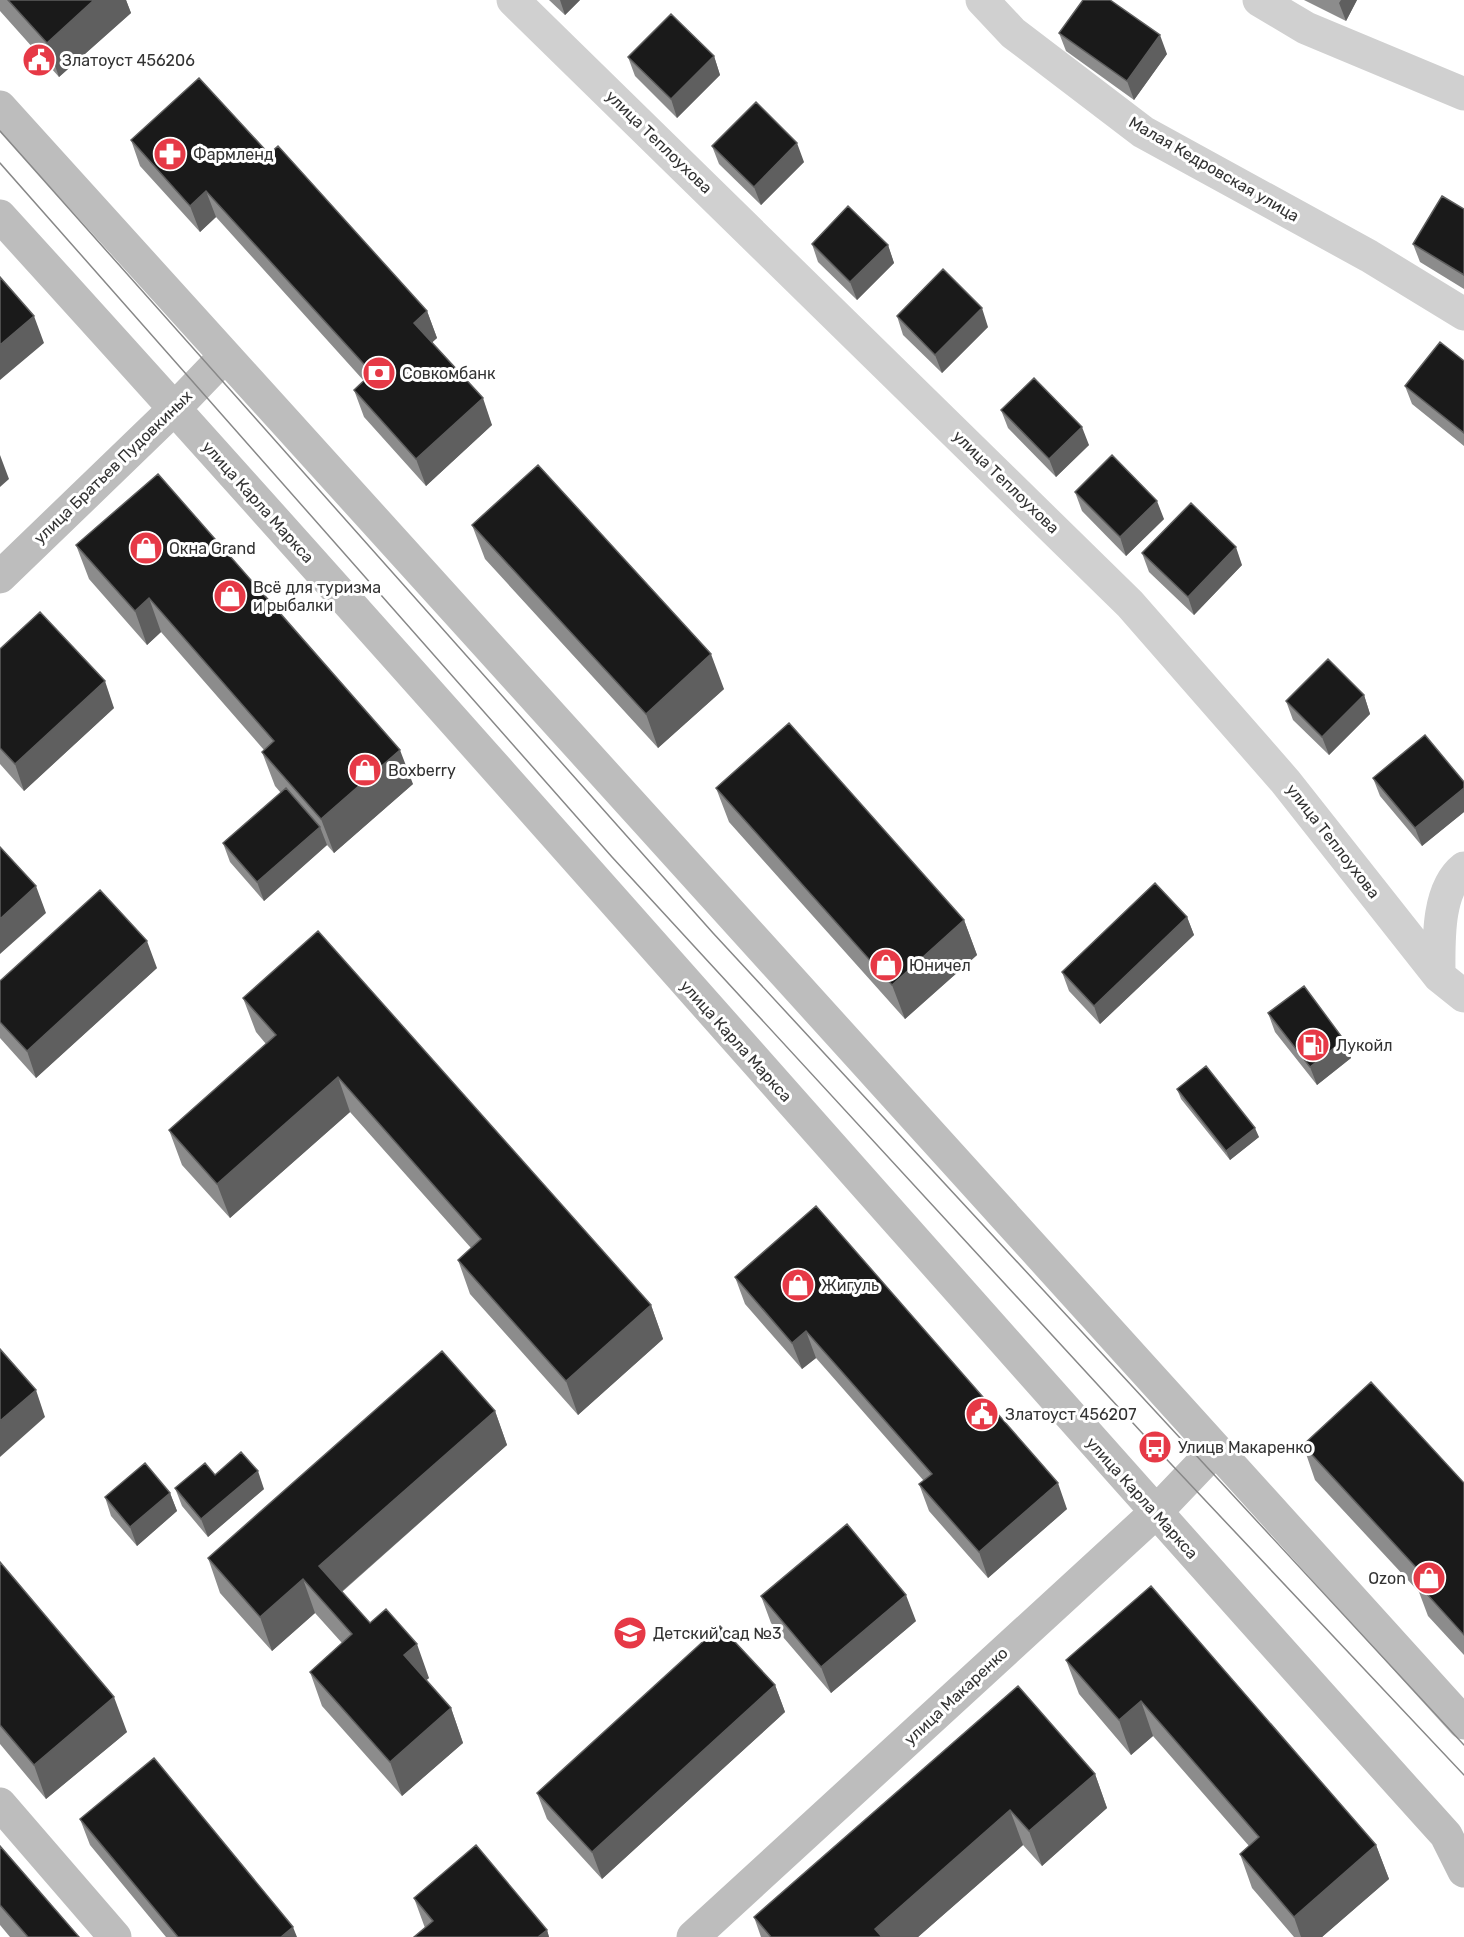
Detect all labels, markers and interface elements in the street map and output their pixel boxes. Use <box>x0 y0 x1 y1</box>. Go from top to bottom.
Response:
public building icon: Златоуст 456206 <box>21 42 57 78</box>
place label: Златоуст 456206 <box>62 51 195 70</box>
street label: улица Теплоухова <box>602 86 716 198</box>
street label: Малая Кедровская улица <box>1126 112 1302 226</box>
pharmacy icon: Фармленд <box>152 136 188 172</box>
place label: Фармленд <box>193 145 274 164</box>
bank icon: Совкомбанк <box>361 355 397 391</box>
place label: Совкомбанк <box>402 364 496 383</box>
street label: улица Братьев Пудовкиных <box>30 386 196 548</box>
street label: улица Теплоухова <box>949 426 1063 538</box>
street label: улица Карла Маркса <box>198 437 318 567</box>
shop icon: Окна Grand <box>128 530 164 566</box>
place label: Окна Grand <box>169 539 256 558</box>
shop icon: Всё для туризма и рыбалки <box>212 578 248 614</box>
place label: Всё для туризма и рыбалки <box>253 578 381 615</box>
shop icon: Boxberry <box>347 752 383 788</box>
place label: Boxberry <box>388 761 456 780</box>
street label: улица Теплоухова <box>1282 780 1384 902</box>
shop icon: Юничел <box>868 947 904 983</box>
place label: Юничел <box>909 956 971 975</box>
street label: улица Карла Маркса <box>676 976 796 1106</box>
fuel station icon: Лукойл <box>1295 1027 1331 1063</box>
place label: Лукойл <box>1336 1036 1392 1055</box>
shop icon: Жигуль <box>780 1267 816 1303</box>
place label: Жигуль <box>821 1276 879 1295</box>
public building icon: Златоуст 456207 <box>964 1396 1000 1432</box>
place label: Златоуст 456207 <box>1005 1405 1136 1424</box>
bus stop icon: Улицв Макаренко <box>1137 1429 1173 1465</box>
street label: улица Карла Маркса <box>1082 1433 1202 1563</box>
place label: Улицв Макаренко <box>1178 1438 1313 1457</box>
shop icon: Ozon <box>1411 1560 1447 1596</box>
place label: Ozon <box>1368 1569 1406 1588</box>
school or university icon: Детский сад №3 <box>612 1615 648 1651</box>
place label: Детский сад №3 <box>653 1624 782 1643</box>
street label: улица Макаренко <box>900 1643 1012 1749</box>

